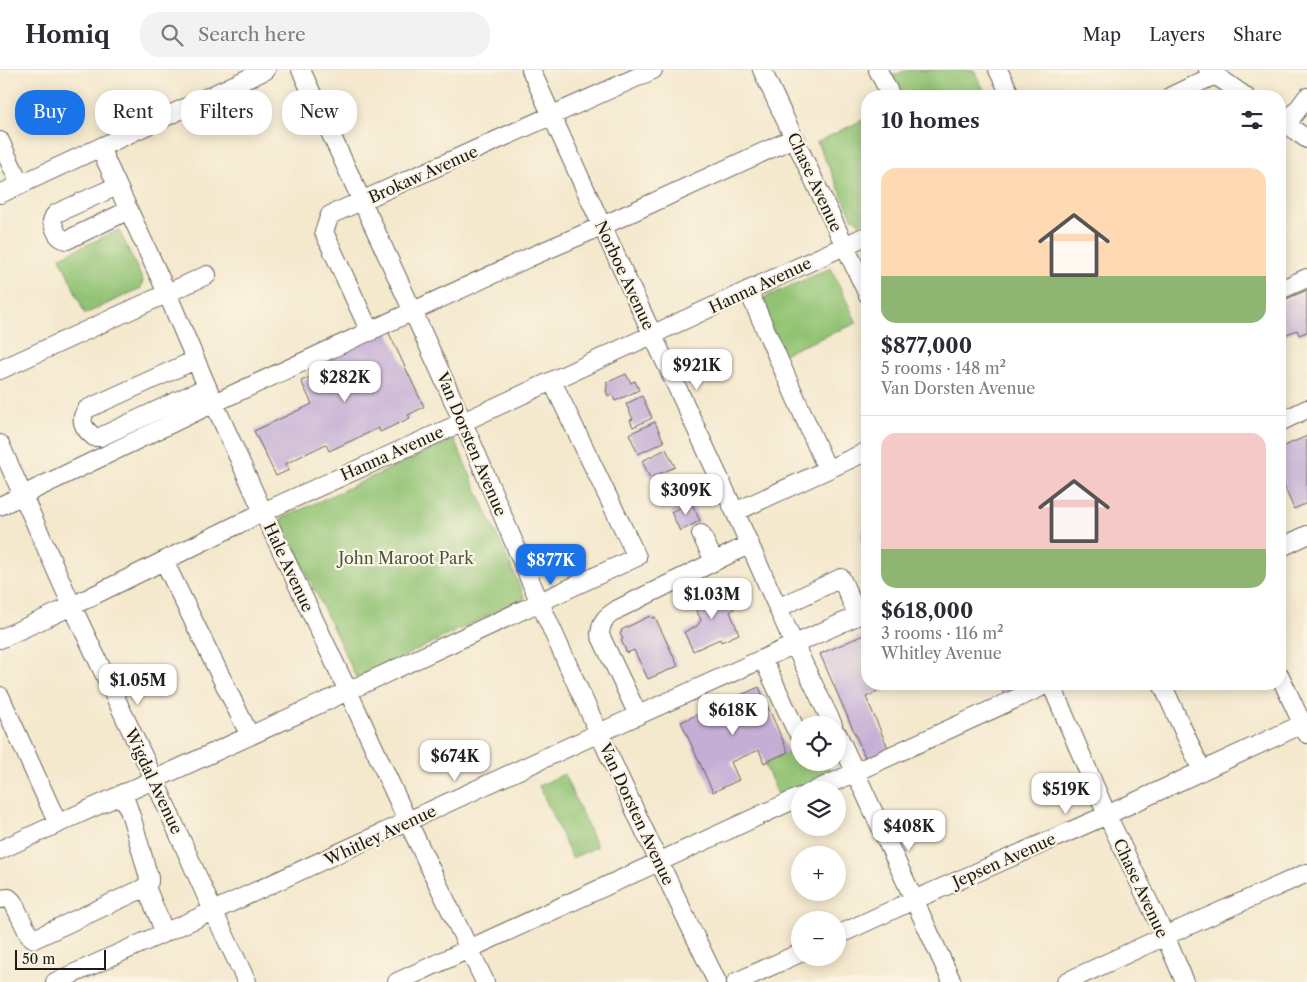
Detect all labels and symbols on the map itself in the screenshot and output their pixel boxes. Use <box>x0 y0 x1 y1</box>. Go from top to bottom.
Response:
street label: Chase Avenue <box>783 129 847 235</box>
street label: Brokaw Avenue <box>365 141 481 207</box>
street label: Norboe Avenue <box>591 217 659 333</box>
street label: Hanna Avenue <box>706 253 814 317</box>
pin: $921K <box>662 348 732 391</box>
pin: $282K <box>310 360 380 403</box>
street label: Van Dorsten Avenue <box>432 368 511 519</box>
street label: Hanna Avenue <box>337 421 447 485</box>
pin: $309K <box>651 474 721 516</box>
street label: Hale Avenue <box>260 519 318 615</box>
pin: $877K <box>516 544 586 586</box>
park label: John Maroot Park <box>336 548 474 568</box>
pin: $1.03M <box>671 578 753 620</box>
pin: $1.05M <box>97 664 179 706</box>
pin: $618K <box>698 694 768 736</box>
street label: Wigdal Avenue <box>120 724 187 837</box>
street label: Van Dorsten Avenue <box>595 739 679 888</box>
pin: $674K <box>420 740 490 782</box>
pin: $519K <box>1031 772 1101 815</box>
street label: Whitley Avenue <box>320 800 439 870</box>
pin: $408K <box>874 810 944 852</box>
street label: Jepsen Avenue <box>947 828 1059 893</box>
street label: Chase Avenue <box>1109 835 1173 941</box>
scale bar <box>15 947 106 970</box>

